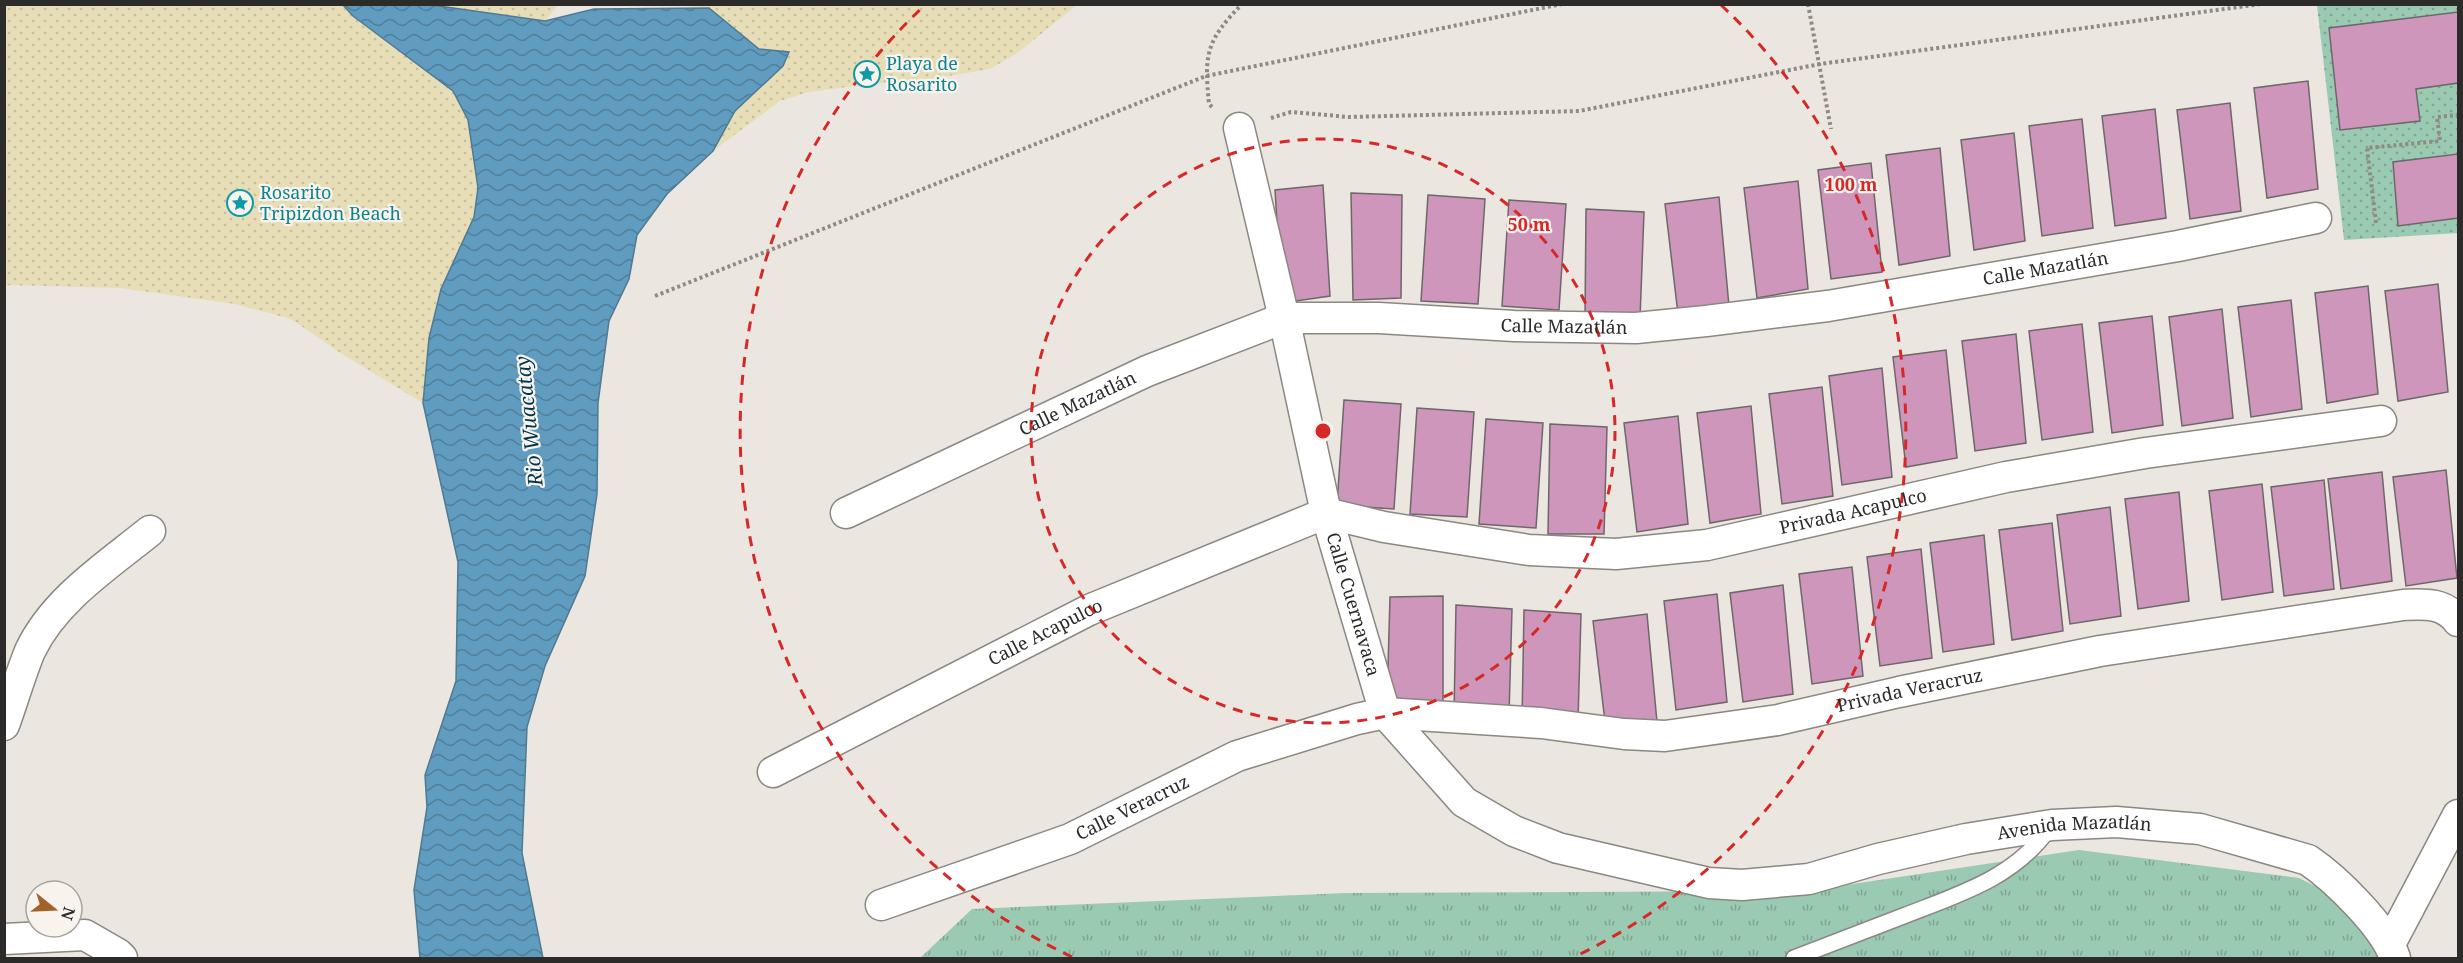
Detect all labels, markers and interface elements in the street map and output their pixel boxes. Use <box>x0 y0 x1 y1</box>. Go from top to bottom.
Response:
place label: Playa de Rosarito <box>886 51 958 96</box>
place icon: Playa de Rosarito <box>852 59 882 89</box>
text: 100 m <box>1825 172 1878 196</box>
place label: Rosarito Tripizdon Beach <box>260 180 401 225</box>
place icon: Rosarito Tripizdon Beach <box>225 188 255 218</box>
text: 50 m <box>1508 212 1551 236</box>
street label: Calle Mazatlán <box>1981 245 2110 290</box>
street label: Calle Mazatlán <box>1500 312 1628 339</box>
water label: Rio Wuacatay <box>508 355 549 489</box>
street label: Calle Mazatlán <box>1015 365 1140 441</box>
centre of rings <box>1313 421 1333 441</box>
street label: Privada Acapulco <box>1777 482 1929 539</box>
street label: Calle Cuernavaca <box>1321 529 1386 679</box>
street label: Calle Acapulco <box>984 593 1106 671</box>
street label: Privada Veracruz <box>1834 662 1984 717</box>
street label: Calle Veracruz <box>1071 769 1193 845</box>
street label: Avenida Mazatlán <box>1995 809 2153 845</box>
north arrow <box>24 879 84 939</box>
text: N <box>56 904 81 923</box>

